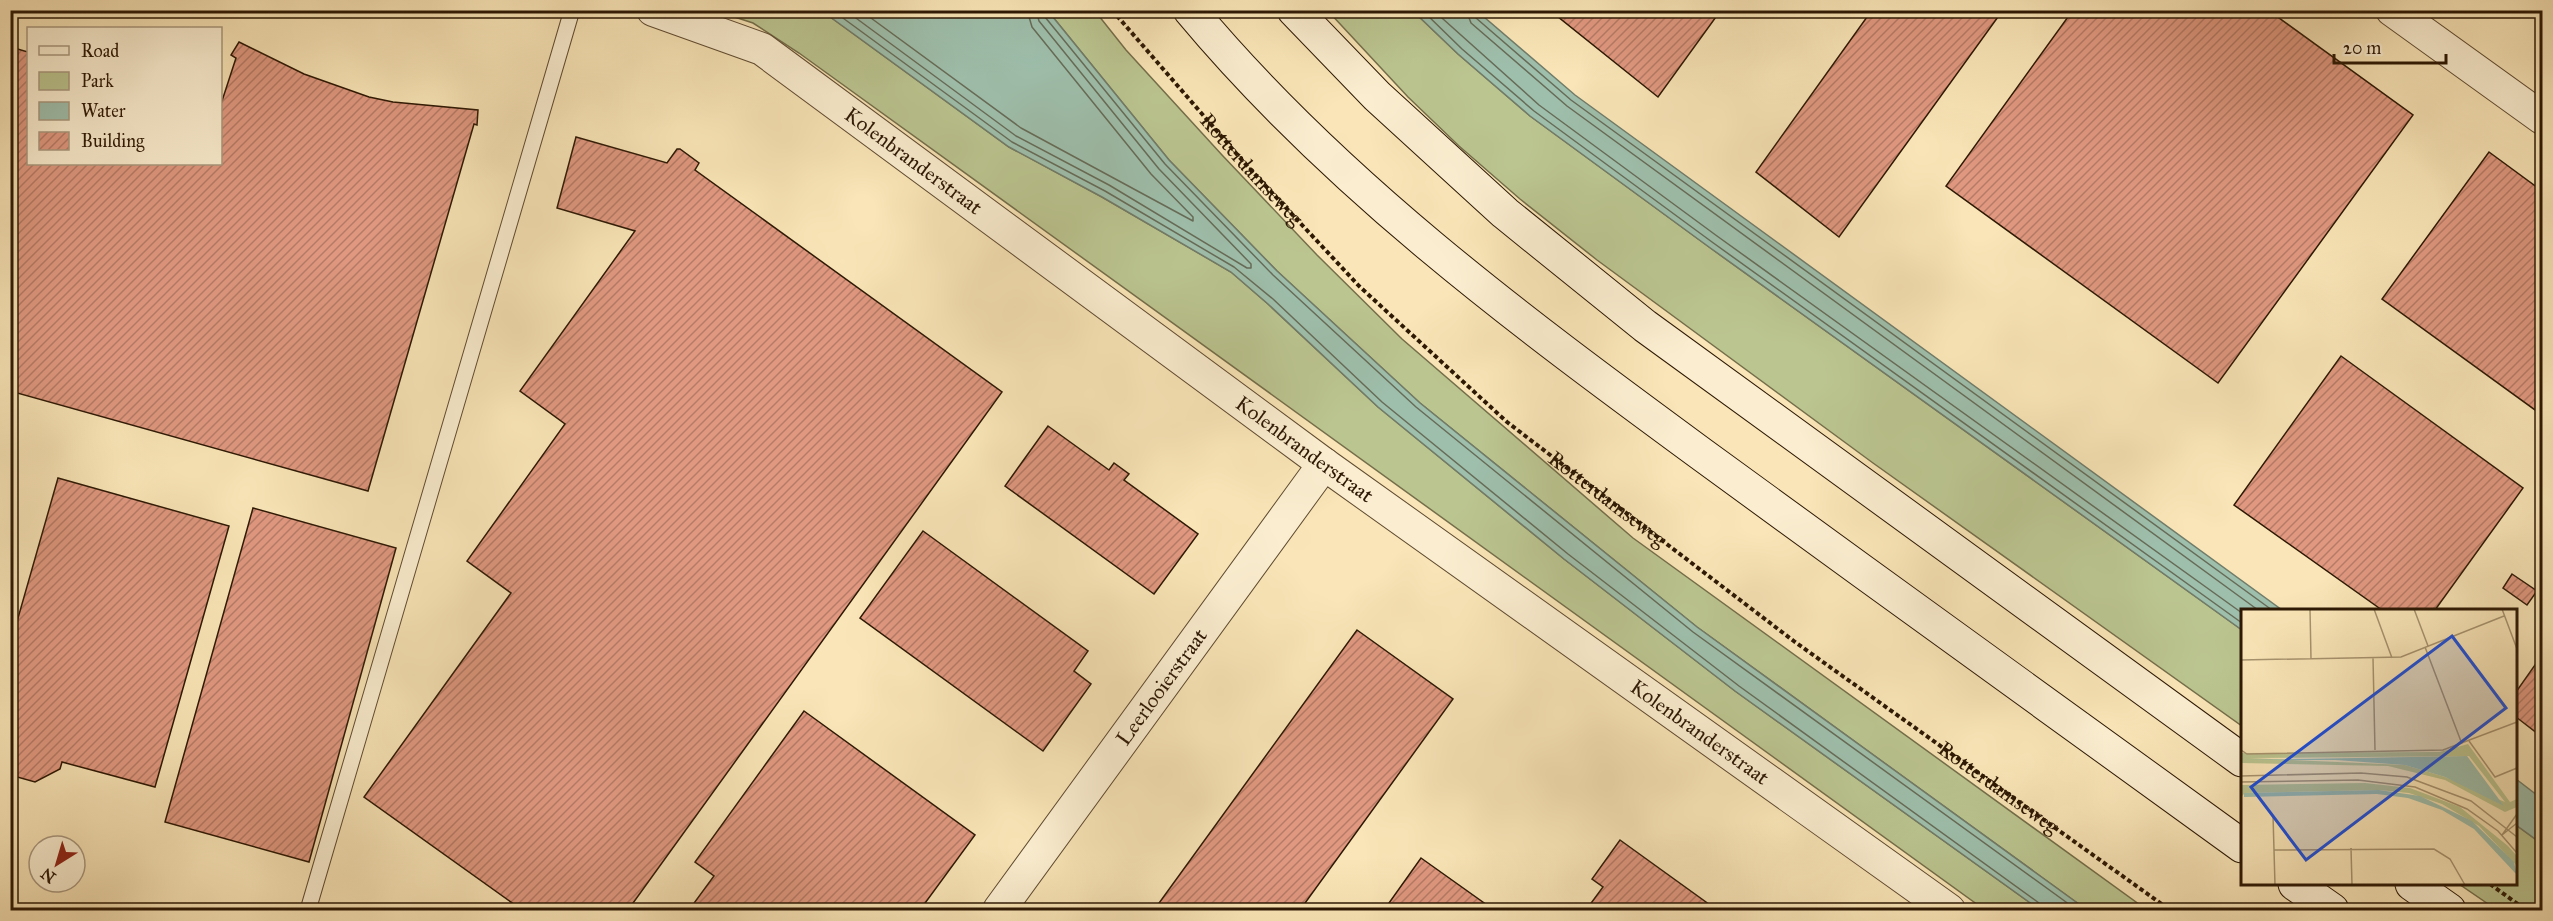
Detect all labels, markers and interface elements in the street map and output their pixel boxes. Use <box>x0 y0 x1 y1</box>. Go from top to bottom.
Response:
legend <box>27 27 222 165</box>
scale bar <box>2334 27 2446 65</box>
text: 20 m <box>2343 37 2381 59</box>
text: Road <box>81 40 119 62</box>
text: Park <box>81 70 114 92</box>
text: Water <box>81 100 126 122</box>
street label: Kolenbranderstraat <box>840 101 988 220</box>
street label: Rotterdamseweg <box>1194 108 1309 231</box>
text: Building <box>81 130 145 153</box>
street label: Kolenbranderstraat <box>1230 390 1379 509</box>
street label: Rotterdamseweg <box>1543 445 1672 552</box>
inset map <box>2241 609 2517 885</box>
street label: Leerlooierstraat <box>1110 623 1213 751</box>
street label: Kolenbranderstraat <box>1625 674 1775 791</box>
street label: Rotterdamseweg <box>1933 735 2064 840</box>
north arrow <box>27 834 87 894</box>
text: N <box>37 864 59 887</box>

